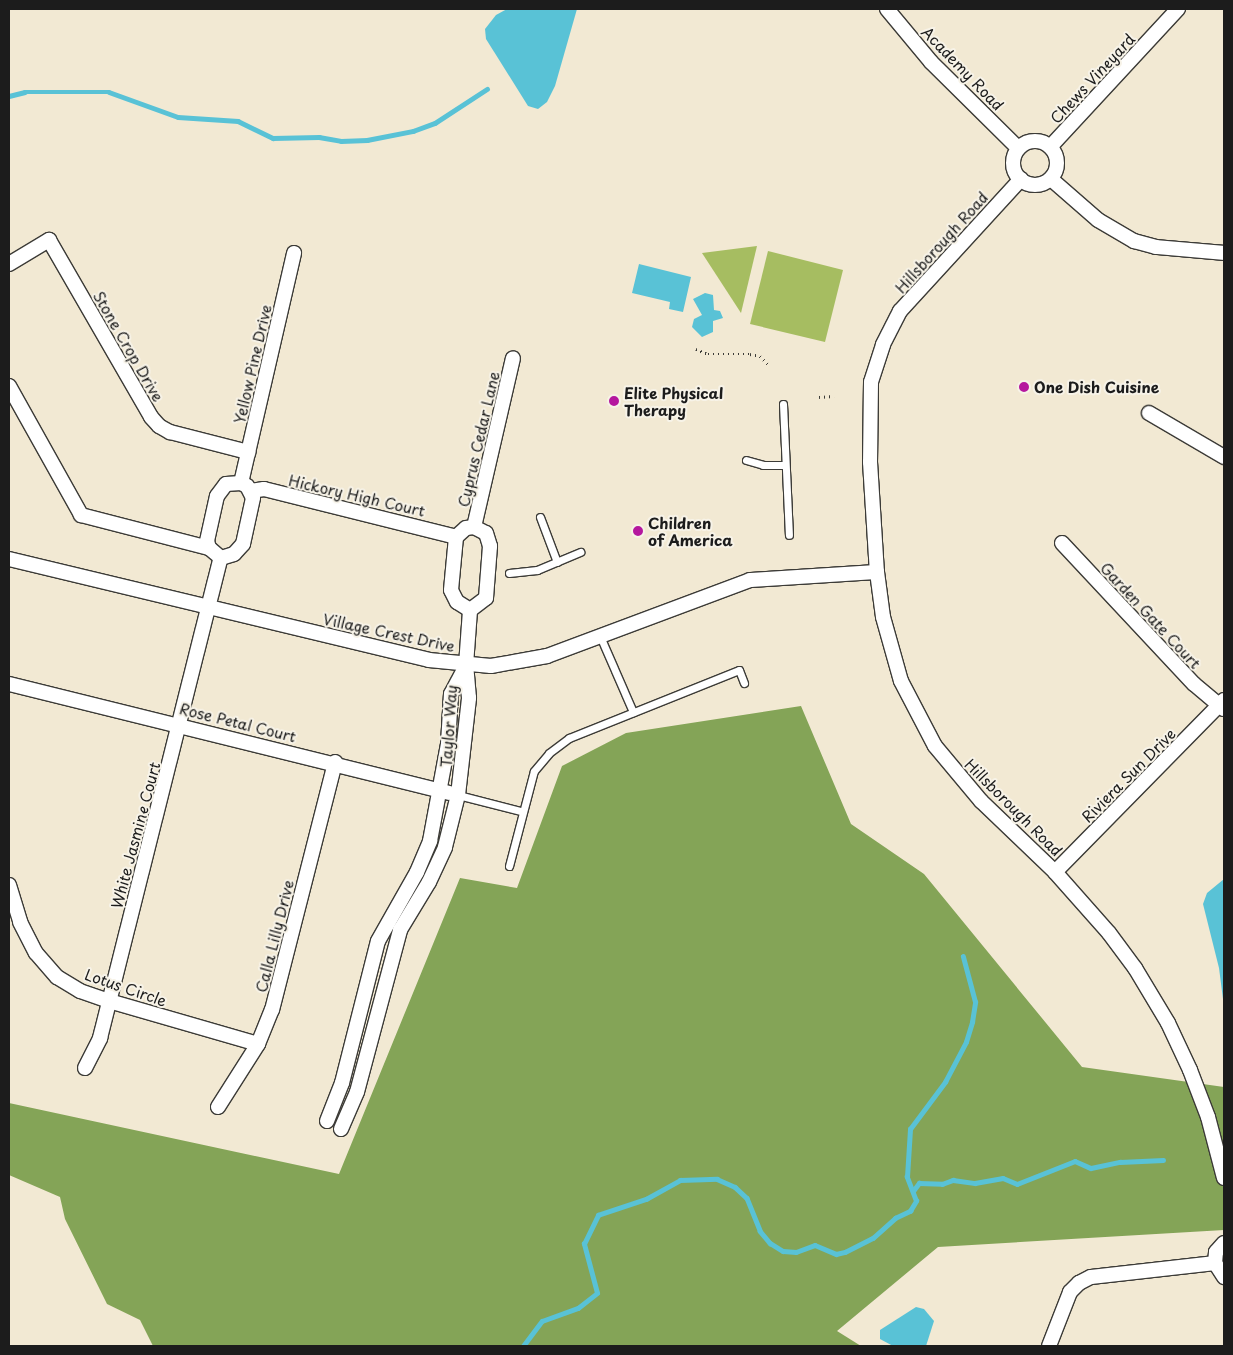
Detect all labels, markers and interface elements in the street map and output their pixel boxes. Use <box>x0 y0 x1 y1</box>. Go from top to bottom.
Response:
street label: Academy Road <box>919 23 1007 113</box>
street label: Chews Vineyard <box>1046 30 1138 126</box>
street label: Hillsborough Road <box>891 188 991 296</box>
street label: Stone Crop Drive <box>90 288 168 404</box>
street label: Yellow Pine Drive <box>229 302 275 426</box>
street label: Cyprus Cedar Lane <box>454 369 502 509</box>
place label: One Dish Cuisine <box>1034 378 1160 396</box>
marker: One Dish Cuisine <box>1018 381 1030 393</box>
place label: Elite Physical Therapy <box>624 383 725 418</box>
marker: Elite Physical Therapy <box>608 395 620 407</box>
street label: Hickory High Court <box>287 470 427 520</box>
place label: Children of America <box>648 513 733 548</box>
marker: Children of America <box>632 525 644 537</box>
street label: Garden Gate Court <box>1097 558 1205 672</box>
street label: Village Crest Drive <box>321 609 457 655</box>
street label: Taylor Way <box>436 684 460 768</box>
street label: Rose Petal Court <box>178 699 298 745</box>
street label: Riviera Sun Drive <box>1077 724 1179 826</box>
street label: Hillsborough Road <box>962 755 1066 859</box>
street label: White Jasmine Court <box>106 759 164 911</box>
street label: Calla Lilly Drive <box>251 878 297 994</box>
street label: Lotus Circle <box>82 964 170 1010</box>

